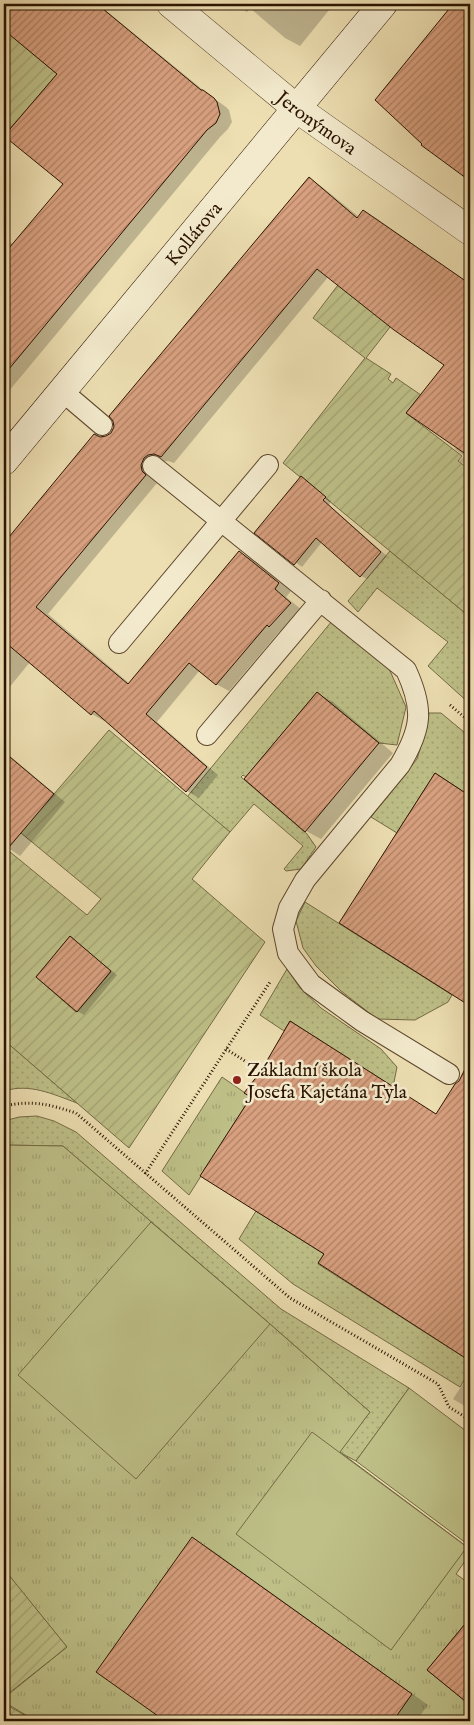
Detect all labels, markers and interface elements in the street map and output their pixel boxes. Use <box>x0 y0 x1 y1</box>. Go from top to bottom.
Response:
street label: Jeronýmova <box>269 85 361 162</box>
street label: Kollárova <box>161 197 229 271</box>
place label: Základní škola Josefa Kajetána Tyla <box>245 1059 408 1105</box>
marker: Základní škola Josefa Kajetána Tyla <box>231 1074 243 1086</box>

